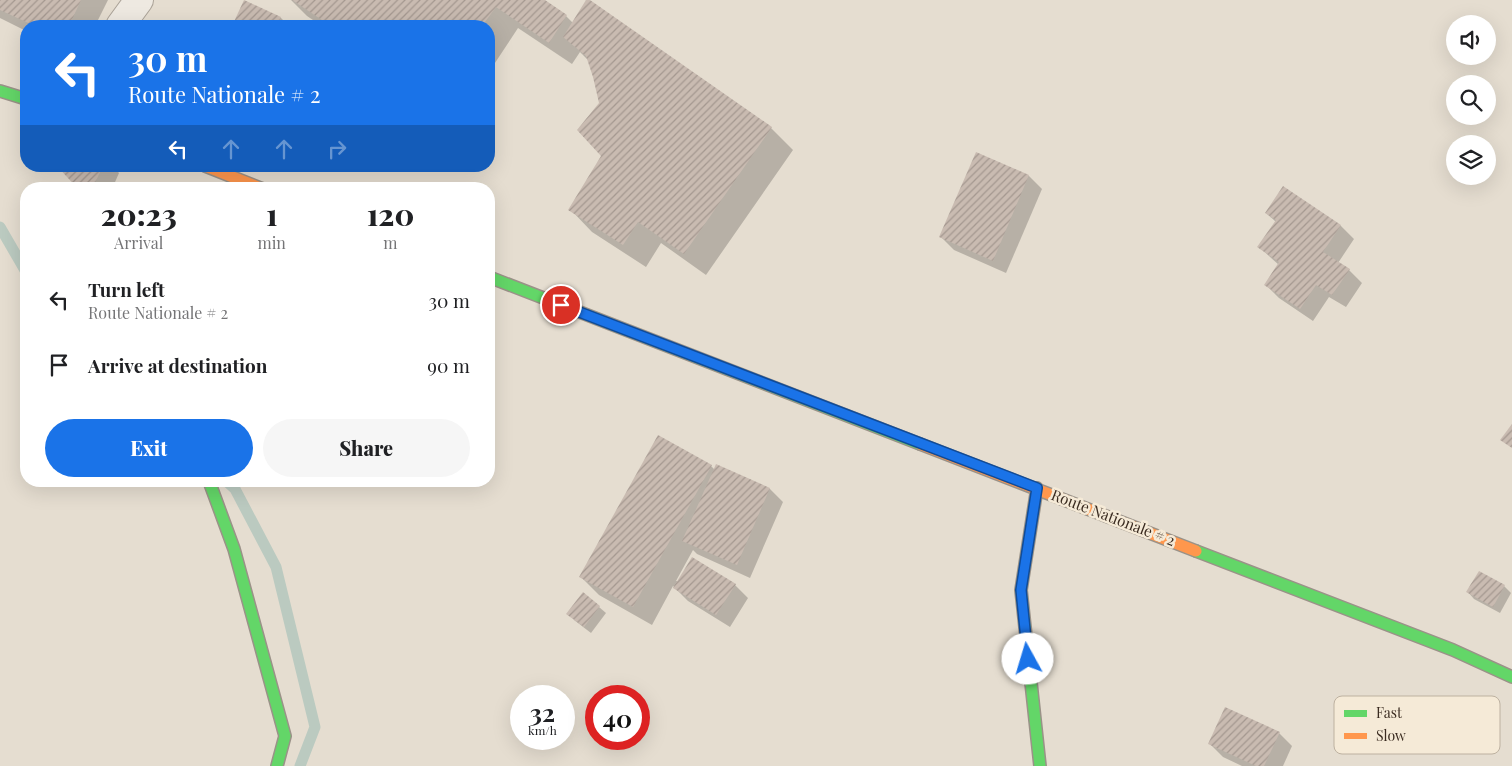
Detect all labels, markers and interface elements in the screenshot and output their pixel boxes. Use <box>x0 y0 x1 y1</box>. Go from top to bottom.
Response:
map controls <box>1446 15 1496 185</box>
button: sound <box>1446 15 1496 65</box>
text: 30 m <box>128 34 208 81</box>
icon: left <box>45 40 110 105</box>
button: search <box>1446 75 1496 125</box>
text: Route Nationale # 2 <box>128 79 321 109</box>
icon: left <box>164 135 192 163</box>
icon: ahead <box>217 135 245 163</box>
icon: ahead <box>270 135 298 163</box>
icon: right <box>323 135 351 163</box>
button: layers <box>1446 135 1496 185</box>
text: 20:23 <box>101 194 177 234</box>
text: 1 <box>266 194 278 234</box>
text: 120 <box>367 194 414 234</box>
text: Arrival <box>114 232 163 253</box>
text: min <box>257 232 286 253</box>
text: m <box>383 232 398 253</box>
text: Turn left <box>88 276 165 302</box>
pin <box>540 284 582 326</box>
icon: left <box>45 286 73 314</box>
text: 30 m <box>428 287 470 313</box>
icon: arrive <box>547 291 575 319</box>
text: Route Nationale # 2 <box>88 302 228 323</box>
icon: arrive <box>45 351 73 379</box>
text: Arrive at destination <box>88 352 268 378</box>
text: 90 m <box>427 352 470 378</box>
button: Exit <box>45 419 253 477</box>
button: Share <box>263 419 470 477</box>
street label: Route Nationale # 2 <box>1048 484 1178 550</box>
position arrow <box>1001 632 1053 684</box>
speed limit sign: 40 <box>585 685 650 750</box>
text: 32 <box>530 695 555 728</box>
legend <box>1334 696 1500 754</box>
text: Fast <box>1376 703 1403 722</box>
text: km/h <box>528 722 557 738</box>
text: Slow <box>1376 726 1406 745</box>

